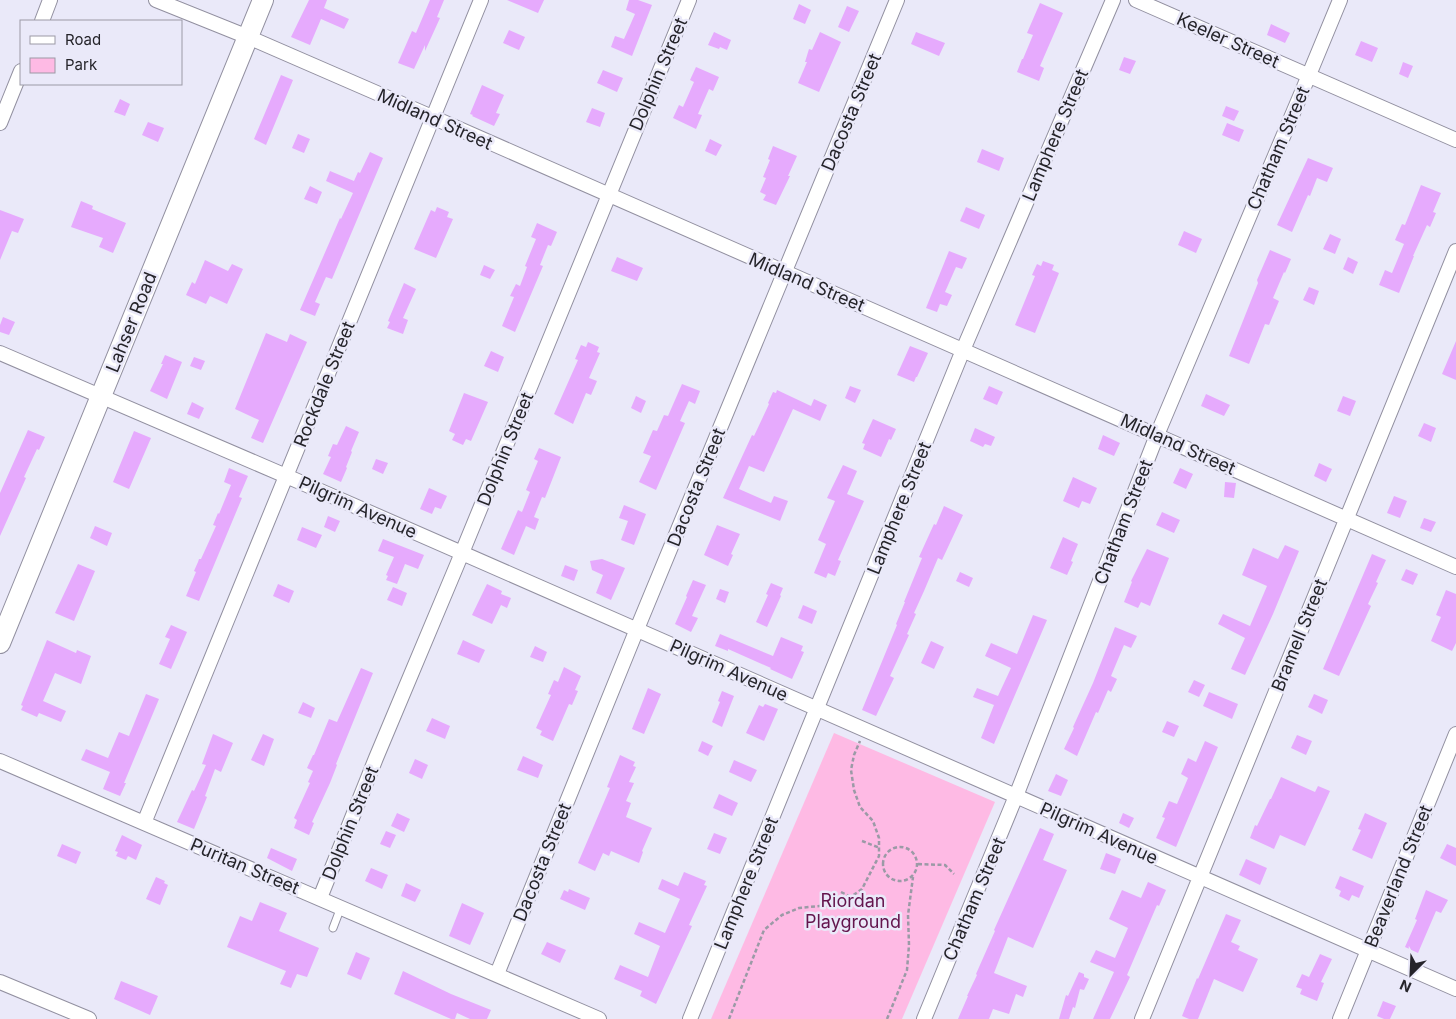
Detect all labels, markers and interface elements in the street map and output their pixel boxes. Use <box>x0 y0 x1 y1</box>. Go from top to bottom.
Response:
street label: Keeler Street <box>1174 8 1283 72</box>
street label: Dolphin Street <box>625 14 691 134</box>
legend <box>20 20 182 85</box>
text: Road <box>65 30 101 49</box>
street label: Dacosta Street <box>817 50 885 174</box>
text: Park <box>65 55 98 74</box>
street label: Lamphere Street <box>1018 66 1092 204</box>
street label: Chatham Street <box>1243 83 1314 213</box>
street label: Midland Street <box>374 84 496 154</box>
street label: Midland Street <box>746 248 868 316</box>
street label: Lahser Road <box>101 269 161 375</box>
street label: Rockdale Street <box>289 318 359 450</box>
street label: Dolphin Street <box>473 389 537 509</box>
street label: Midland Street <box>1117 409 1239 479</box>
street label: Dacosta Street <box>663 425 729 549</box>
street label: Lamphere Street <box>863 439 935 577</box>
street label: Chatham Street <box>1090 456 1157 587</box>
street label: Pilgrim Avenue <box>296 472 420 542</box>
street label: Bramell Street <box>1267 576 1331 694</box>
street label: Pilgrim Avenue <box>667 635 791 705</box>
street label: Dolphin Street <box>318 763 382 883</box>
street label: Pilgrim Avenue <box>1037 798 1161 868</box>
street label: Dacosta Street <box>509 800 575 924</box>
street label: Beaverland Street <box>1360 802 1436 950</box>
street label: Lamphere Street <box>710 814 782 952</box>
street label: Puritan Street <box>187 834 303 898</box>
street label: Chatham Street <box>939 834 1010 964</box>
park label: Riordan Playground <box>805 890 901 932</box>
north arrow <box>1386 949 1436 999</box>
text: N <box>1397 976 1414 996</box>

